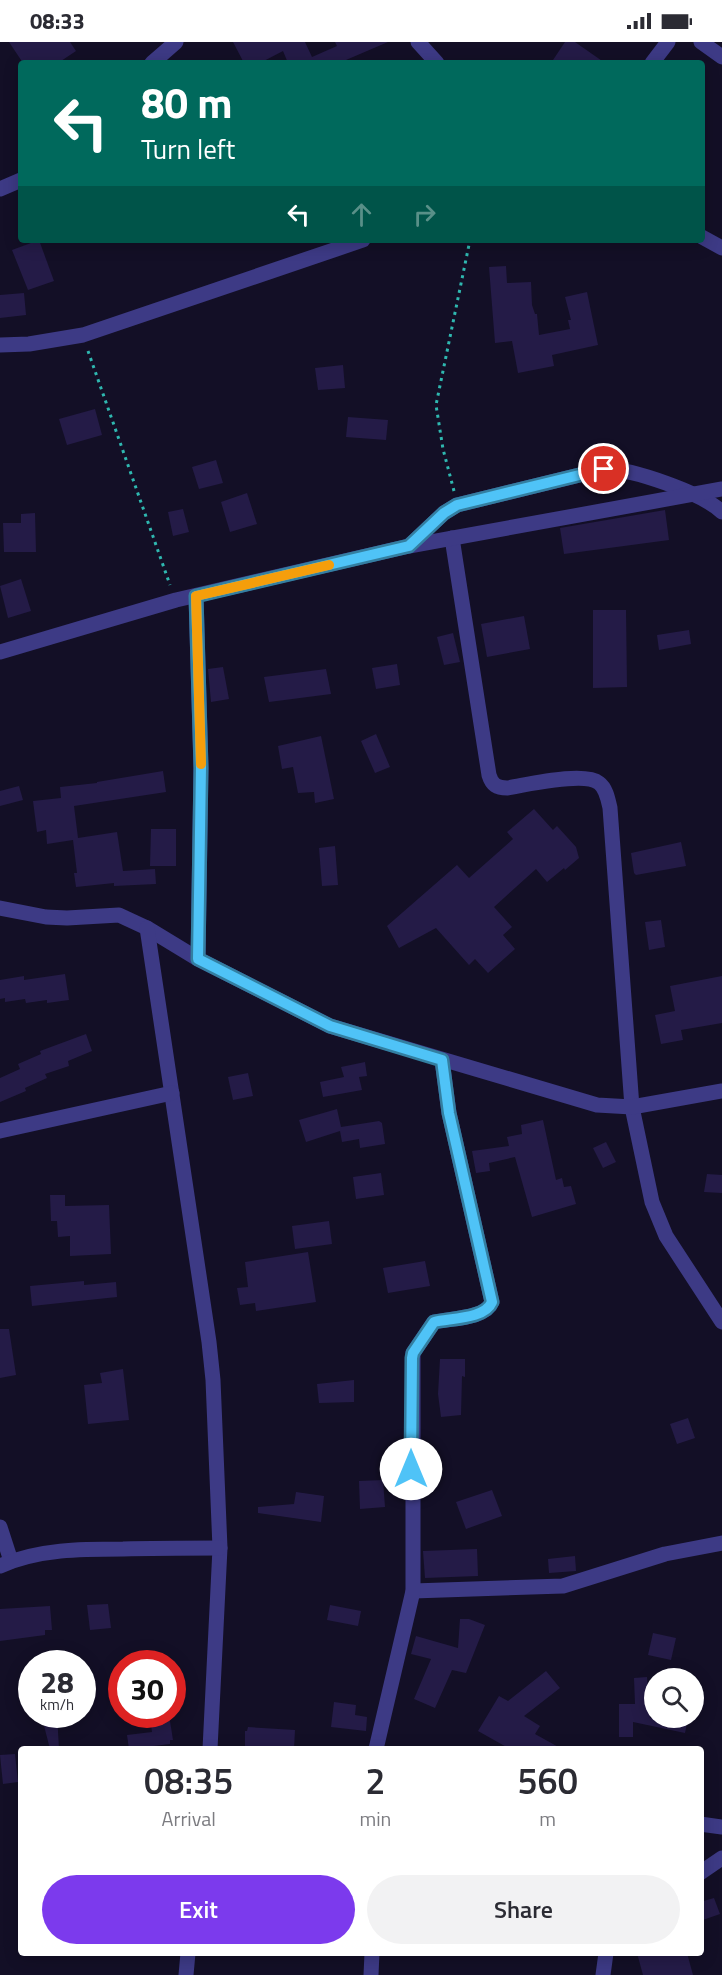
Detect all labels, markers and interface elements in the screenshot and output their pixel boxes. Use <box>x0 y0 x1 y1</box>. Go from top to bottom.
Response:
text: 08:33 <box>30 4 85 38</box>
text: 80 m <box>141 70 233 134</box>
icon: left <box>42 84 120 162</box>
text: Turn left <box>141 128 235 169</box>
icon: left <box>282 198 315 231</box>
icon: ahead <box>345 198 378 231</box>
icon: right <box>408 198 441 231</box>
pin <box>578 443 629 494</box>
icon: arrive <box>587 452 620 485</box>
position arrow <box>379 1437 443 1501</box>
speed limit sign: 30 <box>108 1650 186 1728</box>
text: 28 <box>40 1659 74 1705</box>
map controls <box>644 1668 704 1728</box>
button: search <box>644 1668 704 1728</box>
text: km/h <box>40 1693 74 1716</box>
text: 08:35 <box>144 1753 233 1808</box>
text: 2 <box>365 1753 385 1808</box>
text: 560 <box>517 1753 578 1808</box>
text: Arrival <box>162 1803 216 1834</box>
text: min <box>359 1803 391 1834</box>
text: m <box>539 1803 556 1834</box>
button: Exit <box>42 1875 355 1944</box>
button: Share <box>367 1875 680 1944</box>

